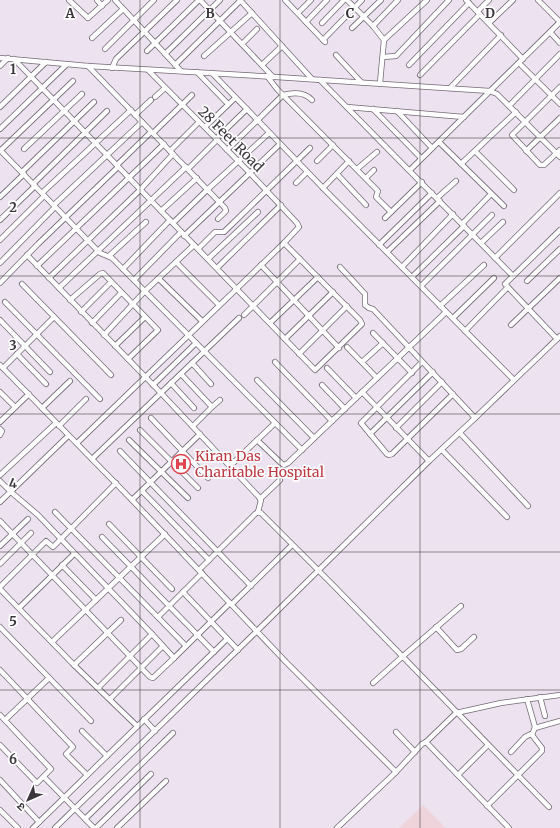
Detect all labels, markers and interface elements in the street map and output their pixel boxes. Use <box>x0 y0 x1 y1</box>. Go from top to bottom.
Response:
text: A <box>64 5 75 22</box>
text: B <box>205 5 215 22</box>
text: C <box>346 5 355 22</box>
text: D <box>485 5 495 22</box>
text: 1 <box>10 61 16 78</box>
street label: 28 Feet Road <box>194 102 268 176</box>
text: 2 <box>9 199 17 216</box>
text: 3 <box>9 337 17 354</box>
place label: Kiran Das Charitable Hospital <box>195 447 325 481</box>
hospital icon: Kiran Das Charitable Hospital <box>170 453 192 475</box>
text: 4 <box>9 475 18 492</box>
text: 5 <box>9 613 17 630</box>
text: 6 <box>9 751 17 768</box>
north arrow <box>8 780 48 820</box>
text: उ <box>13 799 28 814</box>

